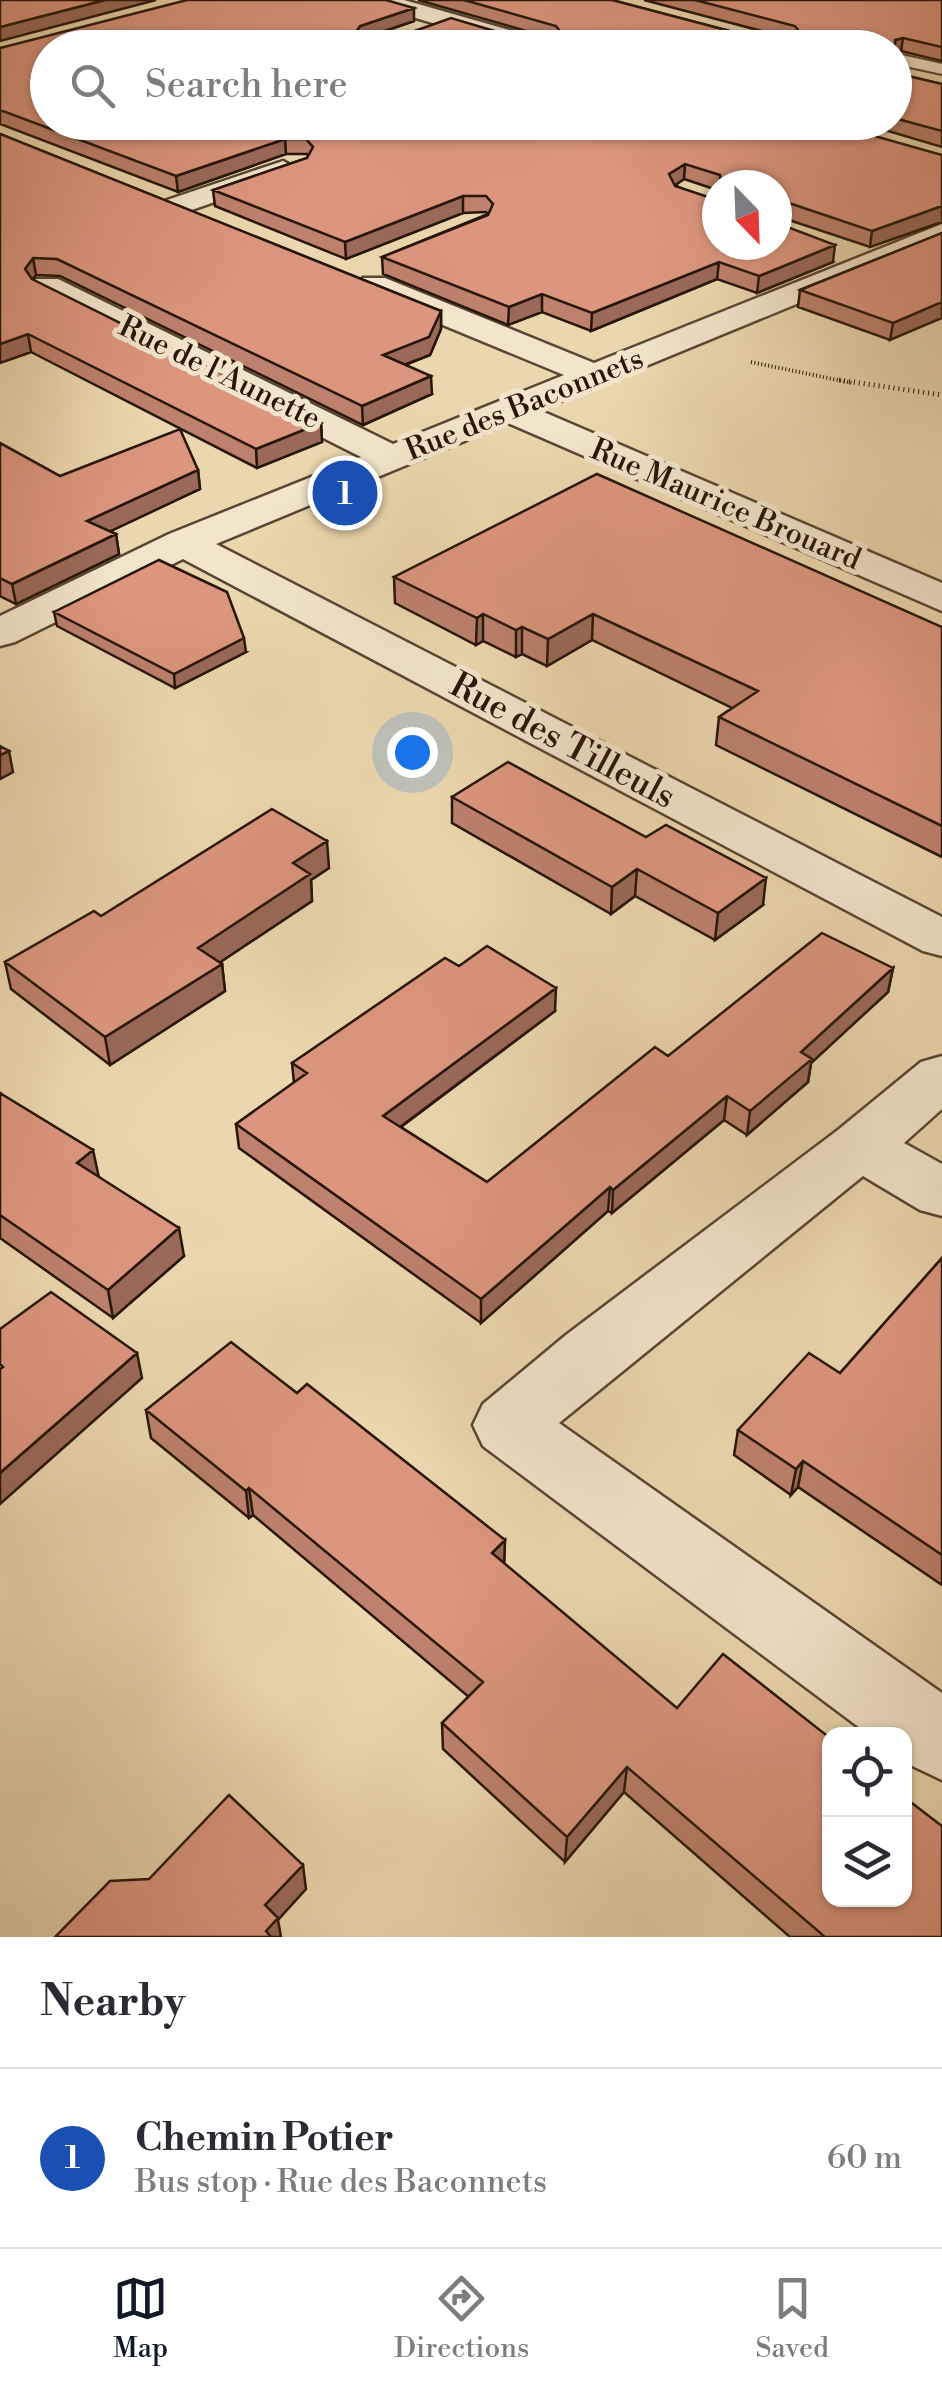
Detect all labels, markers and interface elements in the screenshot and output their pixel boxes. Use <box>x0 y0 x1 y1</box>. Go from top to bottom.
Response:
search box <box>30 30 912 140</box>
icon: search <box>65 58 120 113</box>
text: Search here <box>145 62 348 109</box>
north arrow <box>702 170 792 260</box>
street label: Rue de l'Aunette <box>112 308 327 438</box>
street label: Rue des Baconnets <box>400 340 649 470</box>
street label: Rue Maurice Brouard <box>584 431 867 579</box>
pin: 1 <box>312 456 378 530</box>
street label: Rue des Tilleuls <box>442 664 682 819</box>
your location <box>387 727 438 778</box>
map controls <box>822 1727 912 1907</box>
button: locate <box>822 1727 912 1817</box>
button: layers <box>822 1817 912 1907</box>
text: Nearby <box>40 1976 185 2029</box>
text: Chemin Potier <box>135 2115 394 2162</box>
text: 1 <box>65 2138 80 2178</box>
text: 60 m <box>827 2138 902 2178</box>
text: Bus stop · Rue des Baconnets <box>135 2162 547 2202</box>
tab: Map <box>113 2271 168 2366</box>
tab: Directions <box>394 2271 529 2366</box>
tab: Saved <box>755 2271 829 2366</box>

